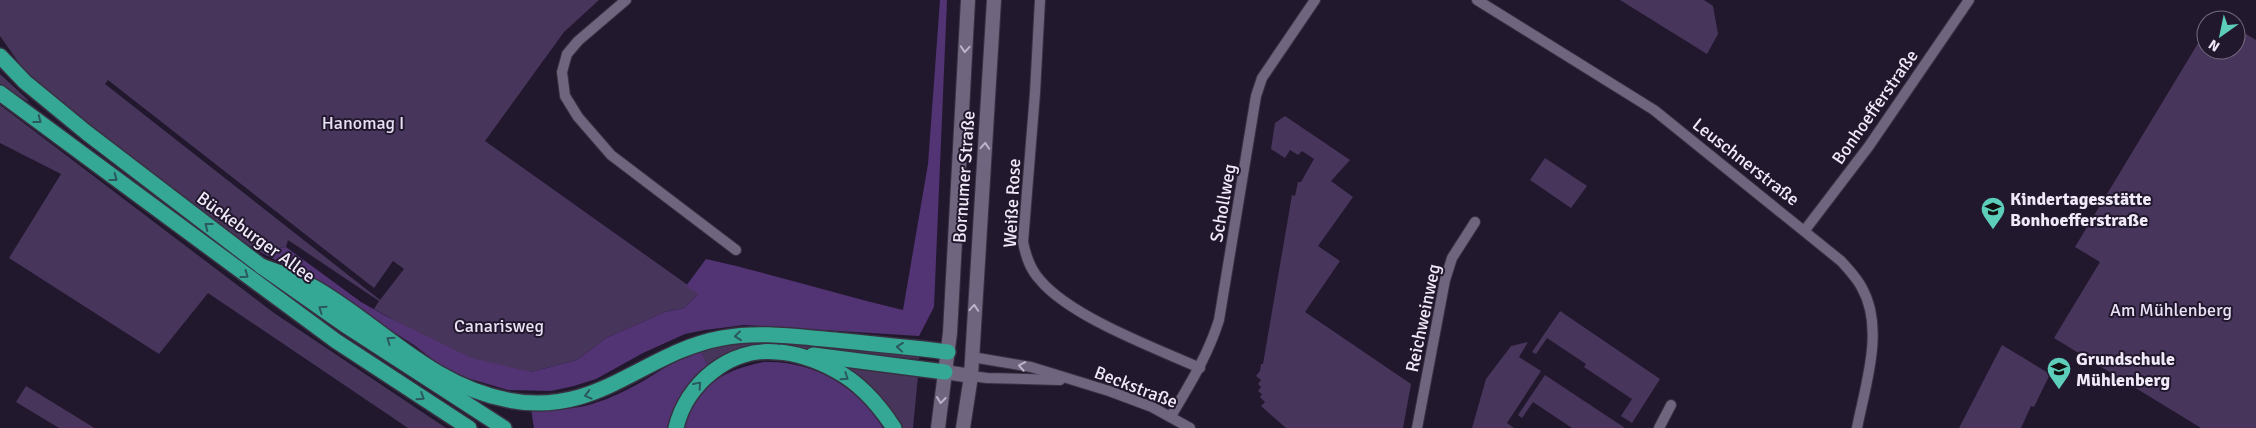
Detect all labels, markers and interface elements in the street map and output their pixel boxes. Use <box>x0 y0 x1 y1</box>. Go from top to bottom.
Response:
north arrow <box>2196 10 2246 60</box>
text: N <box>2205 36 2223 55</box>
one-way arrow <box>960 45 971 53</box>
street label: Bonhoefferstraße <box>1827 45 1923 169</box>
street label: Bornumer Straße <box>948 110 980 244</box>
park label: Hanomag I <box>322 112 404 134</box>
street label: Leuschnerstraße <box>1688 113 1804 211</box>
one-way arrow <box>32 114 42 123</box>
one-way arrow <box>980 142 991 150</box>
street label: Weiße Rose <box>999 158 1025 248</box>
street label: Schollweg <box>1205 162 1241 244</box>
one-way arrow <box>108 172 117 180</box>
street label: Bückeburger Allee <box>193 187 319 287</box>
place label: Kindertagesstätte Bonhoefferstraße <box>2010 188 2151 231</box>
school or university icon: Kindertagesstätte Bonhoefferstraße <box>1980 196 2006 230</box>
one-way arrow <box>204 223 214 232</box>
street label: Reichweinweg <box>1401 262 1445 374</box>
one-way arrow <box>239 269 248 278</box>
park label: Am Mühlenberg <box>2110 299 2232 321</box>
one-way arrow <box>969 304 980 312</box>
one-way arrow <box>318 306 328 315</box>
park label: Canarisweg <box>454 315 544 337</box>
one-way arrow <box>734 330 742 341</box>
one-way arrow <box>386 337 396 346</box>
one-way arrow <box>896 341 904 352</box>
place label: Grundschule Mühlenberg <box>2076 348 2175 391</box>
school or university icon: Grundschule Mühlenberg <box>2046 356 2072 390</box>
one-way arrow <box>1018 361 1027 371</box>
street label: Beckstraße <box>1091 361 1181 413</box>
one-way arrow <box>840 371 849 380</box>
one-way arrow <box>692 382 701 391</box>
one-way arrow <box>584 389 592 400</box>
one-way arrow <box>416 391 425 401</box>
one-way arrow <box>936 396 947 404</box>

